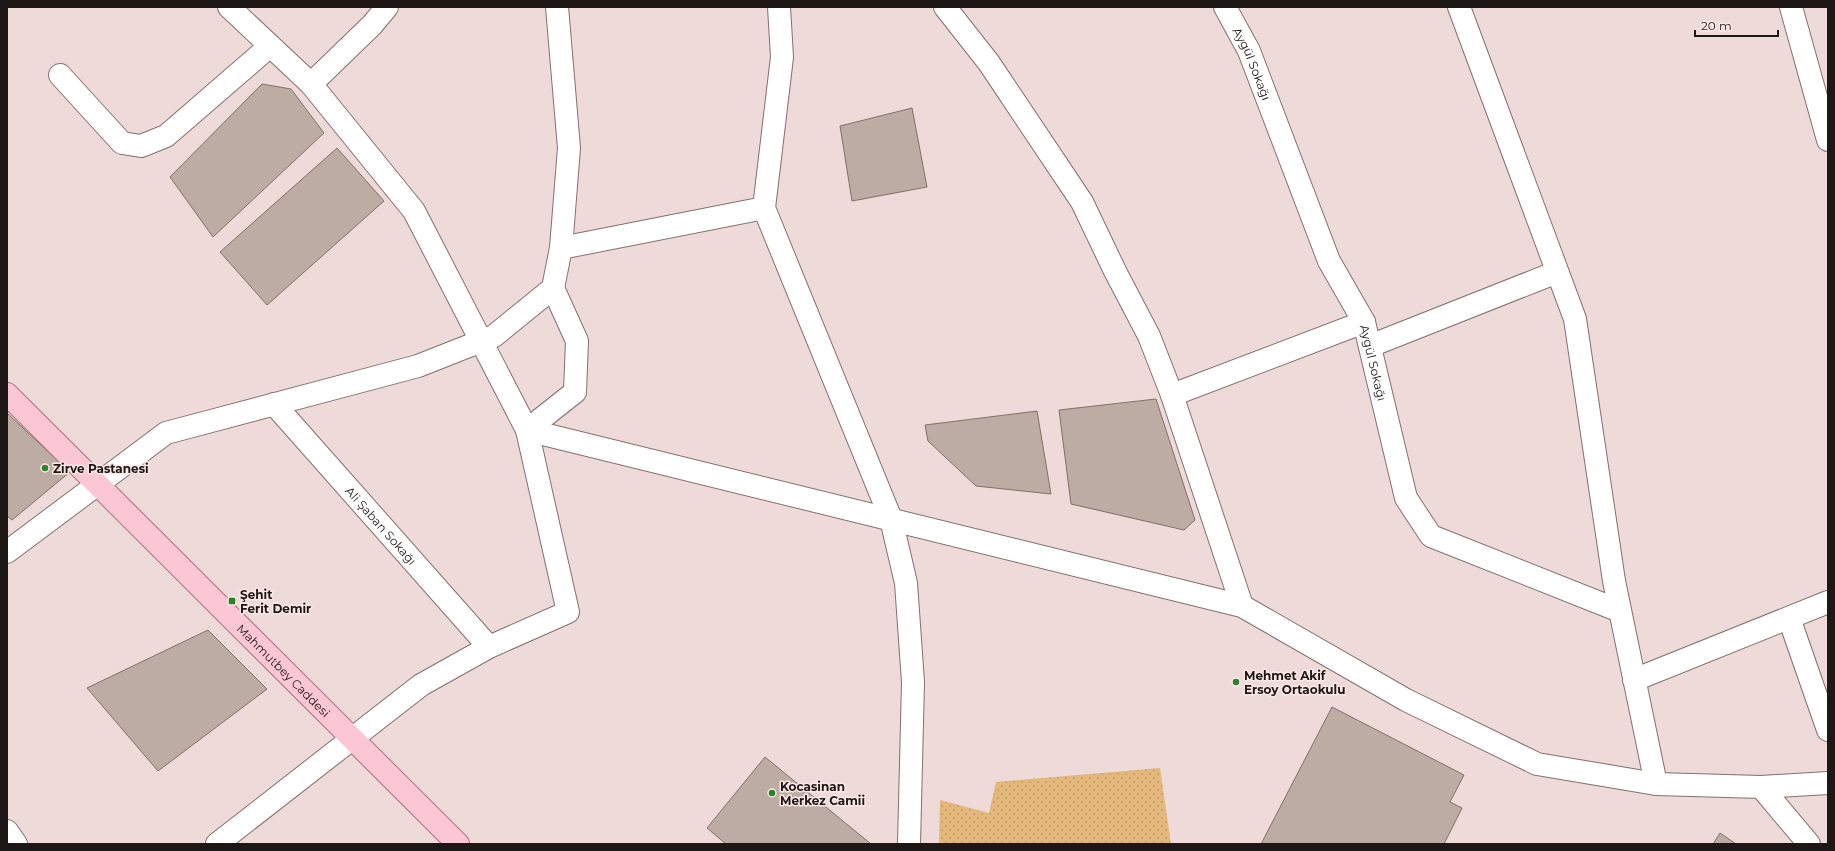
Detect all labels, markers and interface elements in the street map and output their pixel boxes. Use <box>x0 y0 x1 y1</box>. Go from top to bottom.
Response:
scale bar <box>1695 12 1778 38</box>
text: 20 m <box>1701 18 1732 33</box>
street label: Aygül Sokağı <box>1230 25 1274 102</box>
street label: Aygül Sokağı <box>1357 323 1390 402</box>
place label: Zirve Pastanesi <box>53 461 149 476</box>
marker: Zirve Pastanesi <box>40 463 50 473</box>
street label: Ali Şaban Sokağı <box>343 483 420 568</box>
place label: Şehit Ferit Demir <box>240 587 311 616</box>
marker: Şehit Ferit Demir <box>227 596 237 606</box>
street label: Mahmutbey Caddesi <box>234 621 334 720</box>
place label: Mehmet Akif Ersoy Ortaokulu <box>1244 668 1345 697</box>
marker: Mehmet Akif Ersoy Ortaokulu <box>1231 677 1241 687</box>
place label: Kocasinan Merkez Camii <box>780 779 865 808</box>
marker: Kocasinan Merkez Camii <box>767 788 777 798</box>

